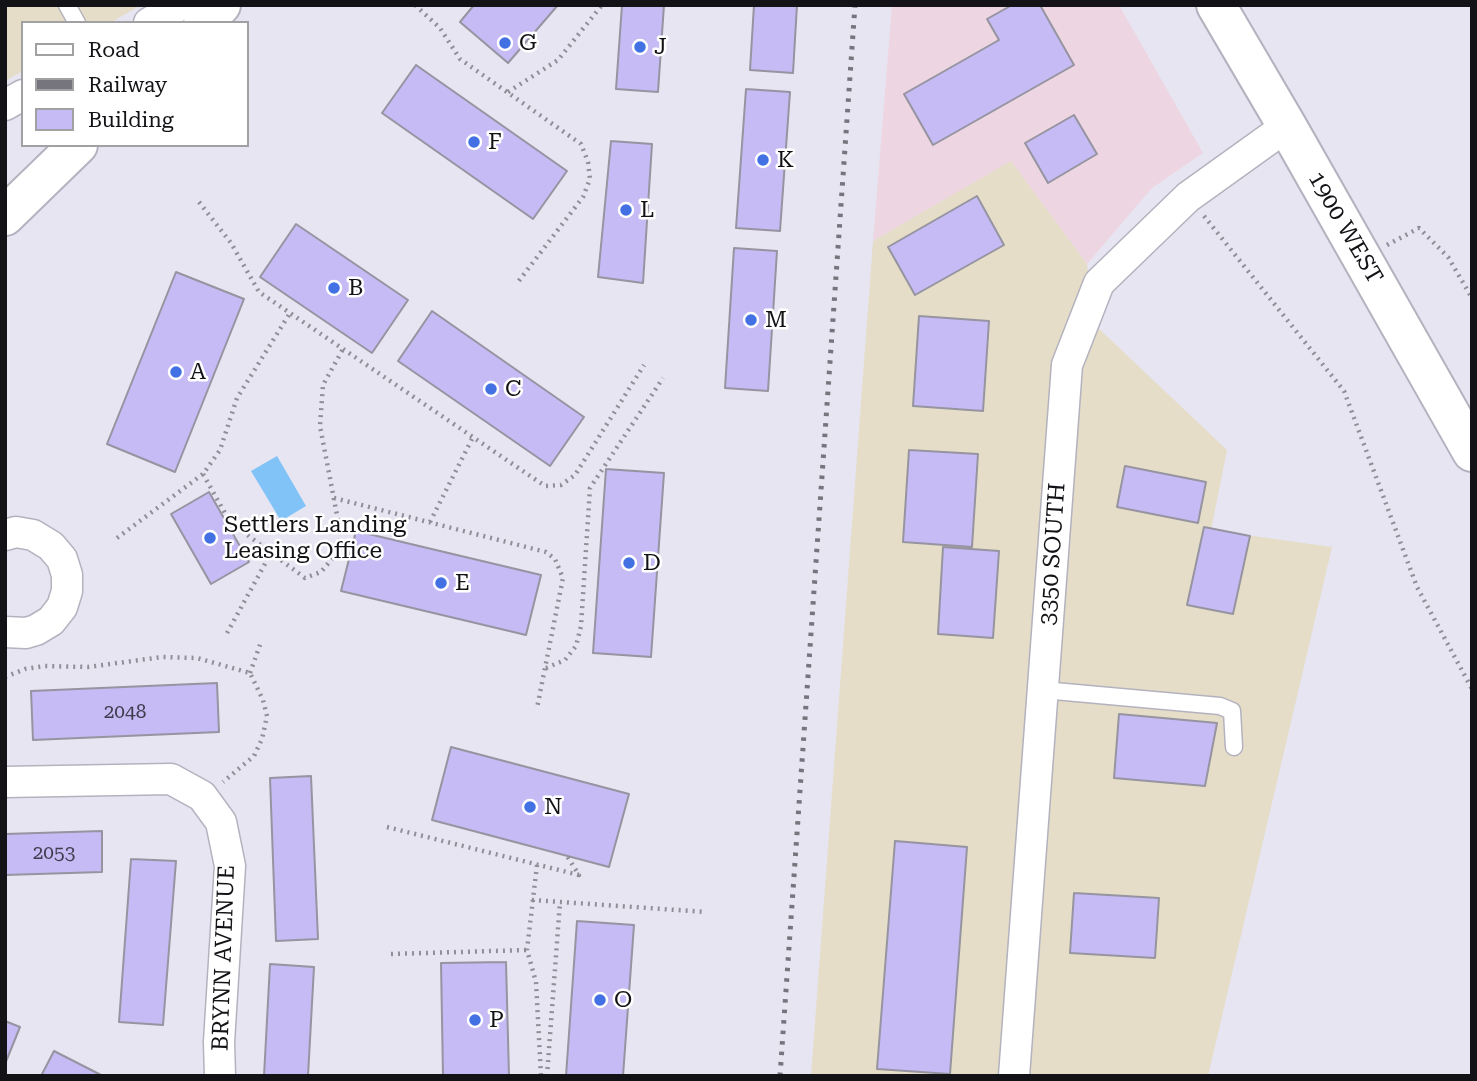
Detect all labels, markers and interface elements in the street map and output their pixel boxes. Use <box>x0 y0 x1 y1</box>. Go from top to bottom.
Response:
legend <box>21 21 248 147</box>
place label: G <box>519 29 537 57</box>
place label: J <box>654 33 667 61</box>
marker: G <box>497 35 513 51</box>
text: Road <box>88 38 140 62</box>
marker: J <box>632 39 648 55</box>
text: Railway <box>88 73 167 97</box>
text: Building <box>88 108 174 132</box>
place label: F <box>488 128 502 156</box>
marker: F <box>466 134 482 150</box>
place label: K <box>777 146 794 174</box>
marker: K <box>755 152 771 168</box>
street label: 1900 WEST <box>1302 167 1388 289</box>
place label: L <box>640 196 654 224</box>
marker: L <box>618 202 634 218</box>
place label: B <box>348 274 363 302</box>
marker: B <box>326 280 342 296</box>
place label: M <box>765 306 787 334</box>
marker: M <box>743 312 759 328</box>
place label: A <box>190 358 206 386</box>
marker: A <box>168 364 184 380</box>
place label: C <box>505 375 521 403</box>
marker: C <box>483 381 499 397</box>
street label: 3350 SOUTH <box>1034 482 1072 626</box>
place label: Settlers Landing Leasing Office <box>224 511 406 565</box>
marker: Settlers Landing Leasing Office <box>202 530 218 546</box>
place label: D <box>643 549 661 577</box>
marker: D <box>621 555 637 571</box>
place label: E <box>455 569 470 597</box>
marker: E <box>433 575 449 591</box>
house number: 2048 <box>104 701 146 723</box>
place label: N <box>544 793 562 821</box>
marker: N <box>522 799 538 815</box>
house number: 2053 <box>33 842 75 864</box>
street label: BRYNN AVENUE <box>207 865 241 1051</box>
place label: O <box>614 986 632 1014</box>
marker: O <box>592 992 608 1008</box>
place label: P <box>489 1006 504 1034</box>
marker: P <box>467 1012 483 1028</box>

